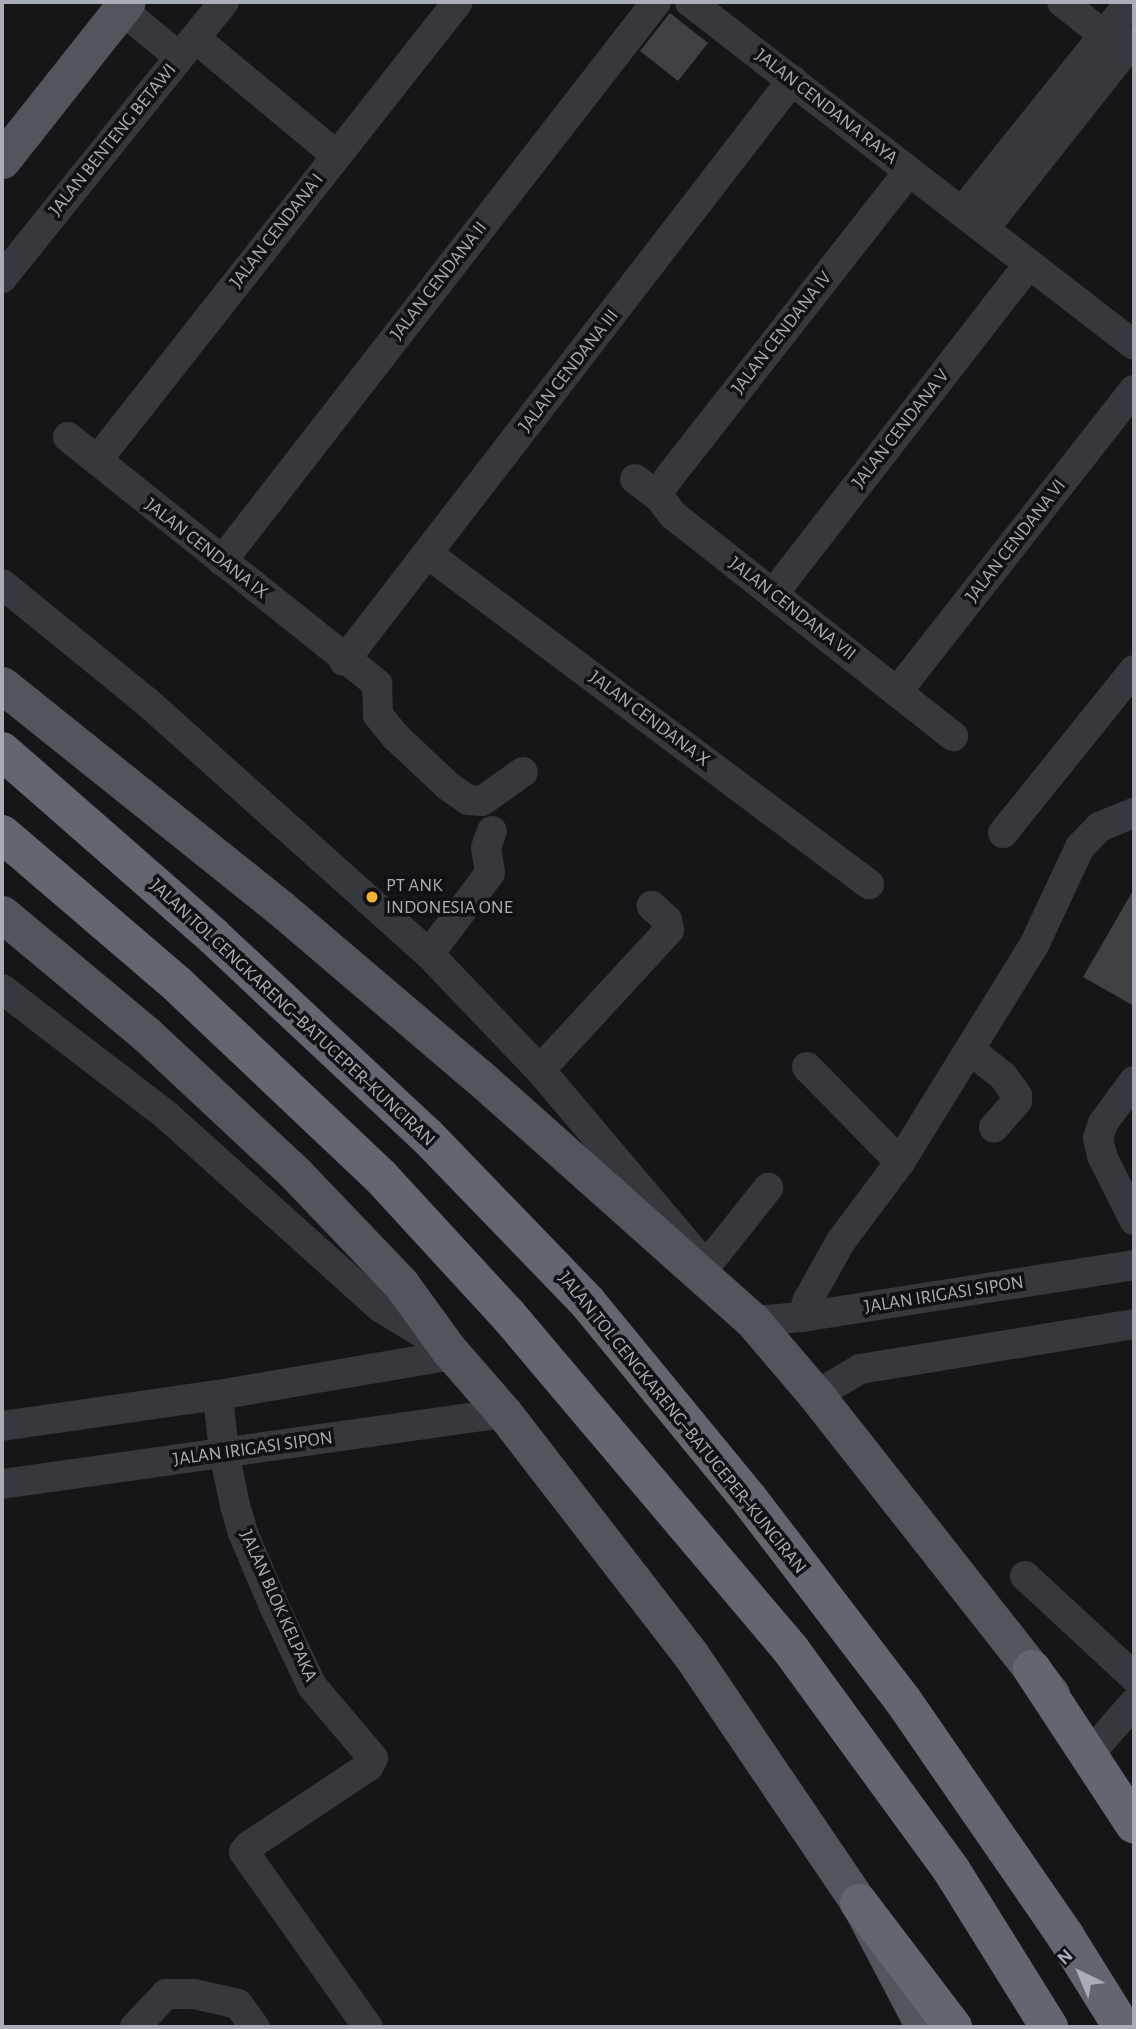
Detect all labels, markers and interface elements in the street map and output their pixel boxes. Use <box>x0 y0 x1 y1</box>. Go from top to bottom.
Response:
street label: JALAN CENDANA RAYA <box>750 44 902 170</box>
street label: JALAN BENTENG BETAWI <box>44 59 182 221</box>
street label: JALAN CENDANA I <box>225 169 329 293</box>
street label: JALAN CENDANA II <box>386 217 492 345</box>
street label: JALAN CENDANA IV <box>727 267 837 399</box>
street label: JALAN CENDANA III <box>514 305 624 437</box>
street label: JALAN CENDANA V <box>847 365 955 493</box>
street label: JALAN CENDANA VI <box>961 475 1071 607</box>
street label: JALAN CENDANA IX <box>140 494 272 604</box>
street label: JALAN CENDANA VII <box>724 552 860 666</box>
street label: JALAN CENDANA X <box>584 666 714 772</box>
street label: JALAN TOL CENGKARENG–BATUCEPER–KUNCIRAN <box>145 874 439 1152</box>
place label: PT ANK INDONESIA ONE <box>386 875 513 919</box>
marker: PT ANK INDONESIA ONE <box>364 889 380 905</box>
street label: JALAN TOL CENGKARENG–BATUCEPER–KUNCIRAN <box>553 1267 811 1579</box>
street label: JALAN IRIGASI SIPON <box>863 1271 1025 1319</box>
street label: JALAN IRIGASI SIPON <box>172 1427 334 1471</box>
street label: JALAN BLOK KELPAKA <box>234 1527 322 1685</box>
north arrow <box>1045 1938 1115 2008</box>
text: N <box>1054 1946 1077 1969</box>

